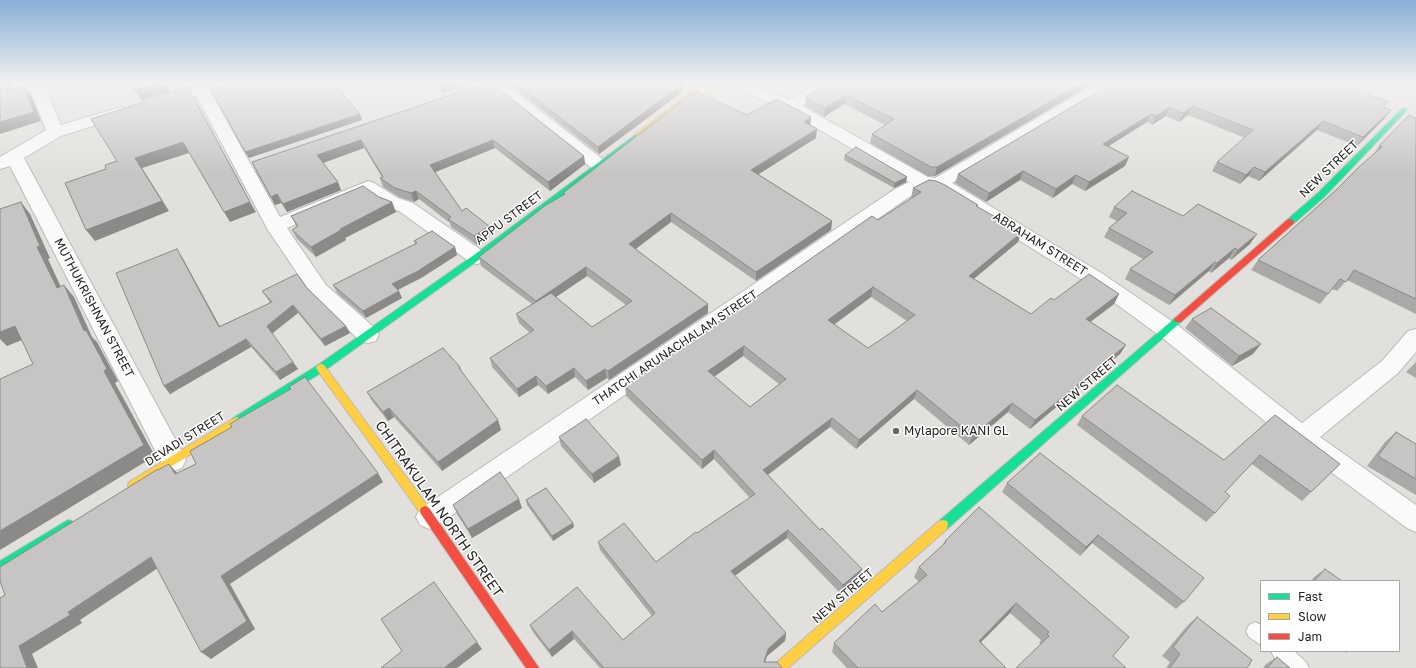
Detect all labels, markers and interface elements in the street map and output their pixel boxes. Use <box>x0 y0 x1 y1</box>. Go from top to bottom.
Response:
street label: NEW STREET <box>1297 137 1361 201</box>
street label: APPU STREET <box>472 188 546 248</box>
street label: ABRAHAM STREET <box>990 209 1090 279</box>
street label: MUTHUKRISHNAN STREET <box>51 236 137 380</box>
street label: THATCHI ARUNACHALAM STREET <box>590 287 760 409</box>
street label: NEW STREET <box>1053 354 1121 414</box>
street label: DEVADI STREET <box>142 409 228 469</box>
street label: CHITRAKULAM NORTH STREET <box>371 418 507 600</box>
place label: Mylapore KANI GL <box>904 424 1009 438</box>
marker: Mylapore KANI GL <box>891 426 901 436</box>
street label: NEW STREET <box>809 566 877 626</box>
legend <box>1260 580 1400 652</box>
text: Fast <box>1298 589 1323 604</box>
text: Slow <box>1298 609 1326 624</box>
text: Jam <box>1298 629 1322 644</box>

